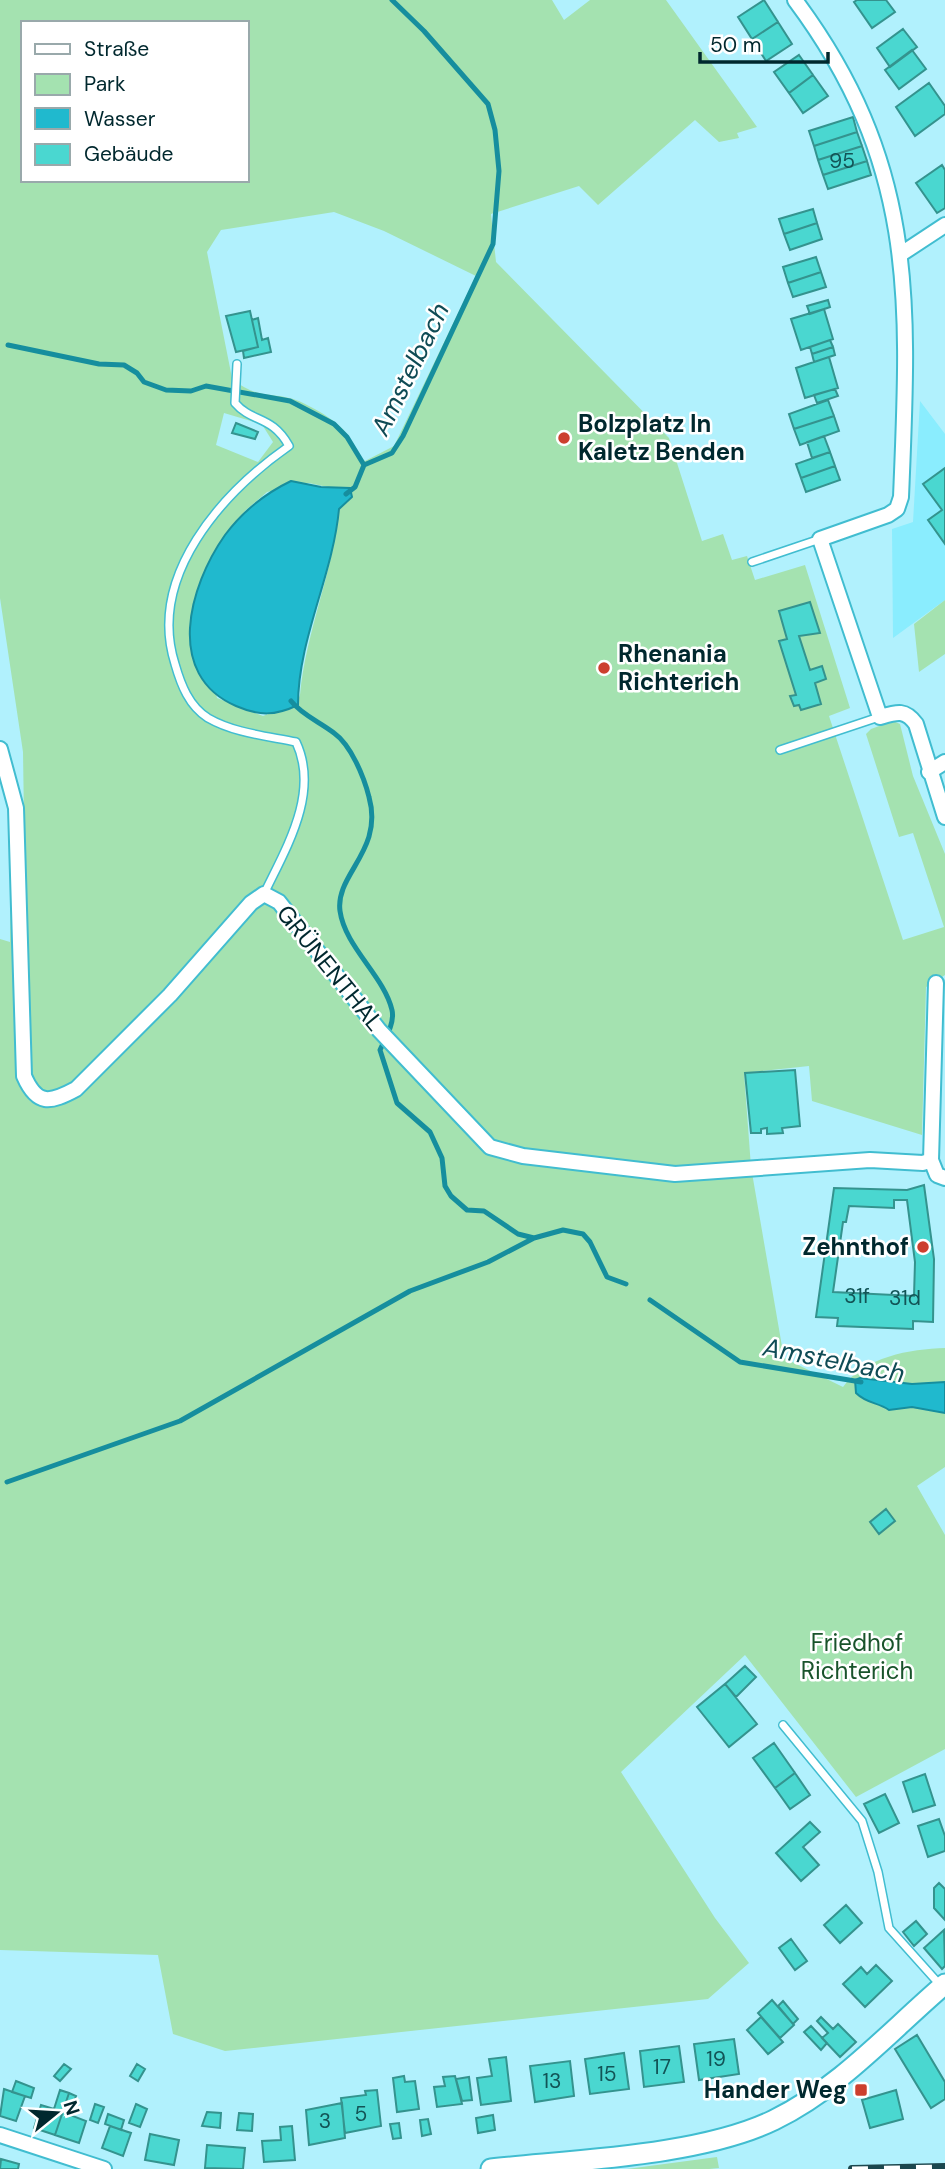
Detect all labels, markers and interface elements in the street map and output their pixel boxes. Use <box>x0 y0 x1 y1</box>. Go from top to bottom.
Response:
legend <box>21 21 248 182</box>
scale bar <box>700 21 828 65</box>
text: 50 m <box>710 31 761 59</box>
text: Straße <box>84 35 149 63</box>
text: Park <box>84 70 126 98</box>
text: Wasser <box>84 105 156 133</box>
text: Gebäude <box>84 140 174 168</box>
house number: 95 <box>829 147 855 175</box>
water label: Amstelbach <box>363 297 457 442</box>
place label: Bolzplatz In Kaletz Benden <box>578 408 745 467</box>
marker: Bolzplatz In Kaletz Benden <box>556 430 572 446</box>
place label: Rhenania Richterich <box>618 638 739 697</box>
marker: Rhenania Richterich <box>596 660 612 676</box>
street label: GRÜNENTHAL <box>270 898 391 1037</box>
place label: Zehnthof <box>802 1231 909 1262</box>
marker: Zehnthof <box>915 1239 931 1255</box>
house number: 31f <box>844 1282 870 1310</box>
house number: 31d <box>889 1284 921 1312</box>
water label: Amstelbach <box>759 1329 908 1390</box>
park label: Friedhof Richterich <box>801 1627 913 1686</box>
house number: 19 <box>706 2045 726 2073</box>
house number: 17 <box>653 2053 671 2081</box>
house number: 15 <box>597 2060 617 2088</box>
house number: 13 <box>543 2067 561 2095</box>
place label: Hander Weg <box>704 2074 847 2105</box>
north arrow <box>21 2078 91 2148</box>
marker: Hander Weg <box>853 2082 869 2098</box>
text: N <box>58 2097 86 2118</box>
house number: 5 <box>355 2100 367 2128</box>
house number: 3 <box>319 2107 331 2135</box>

